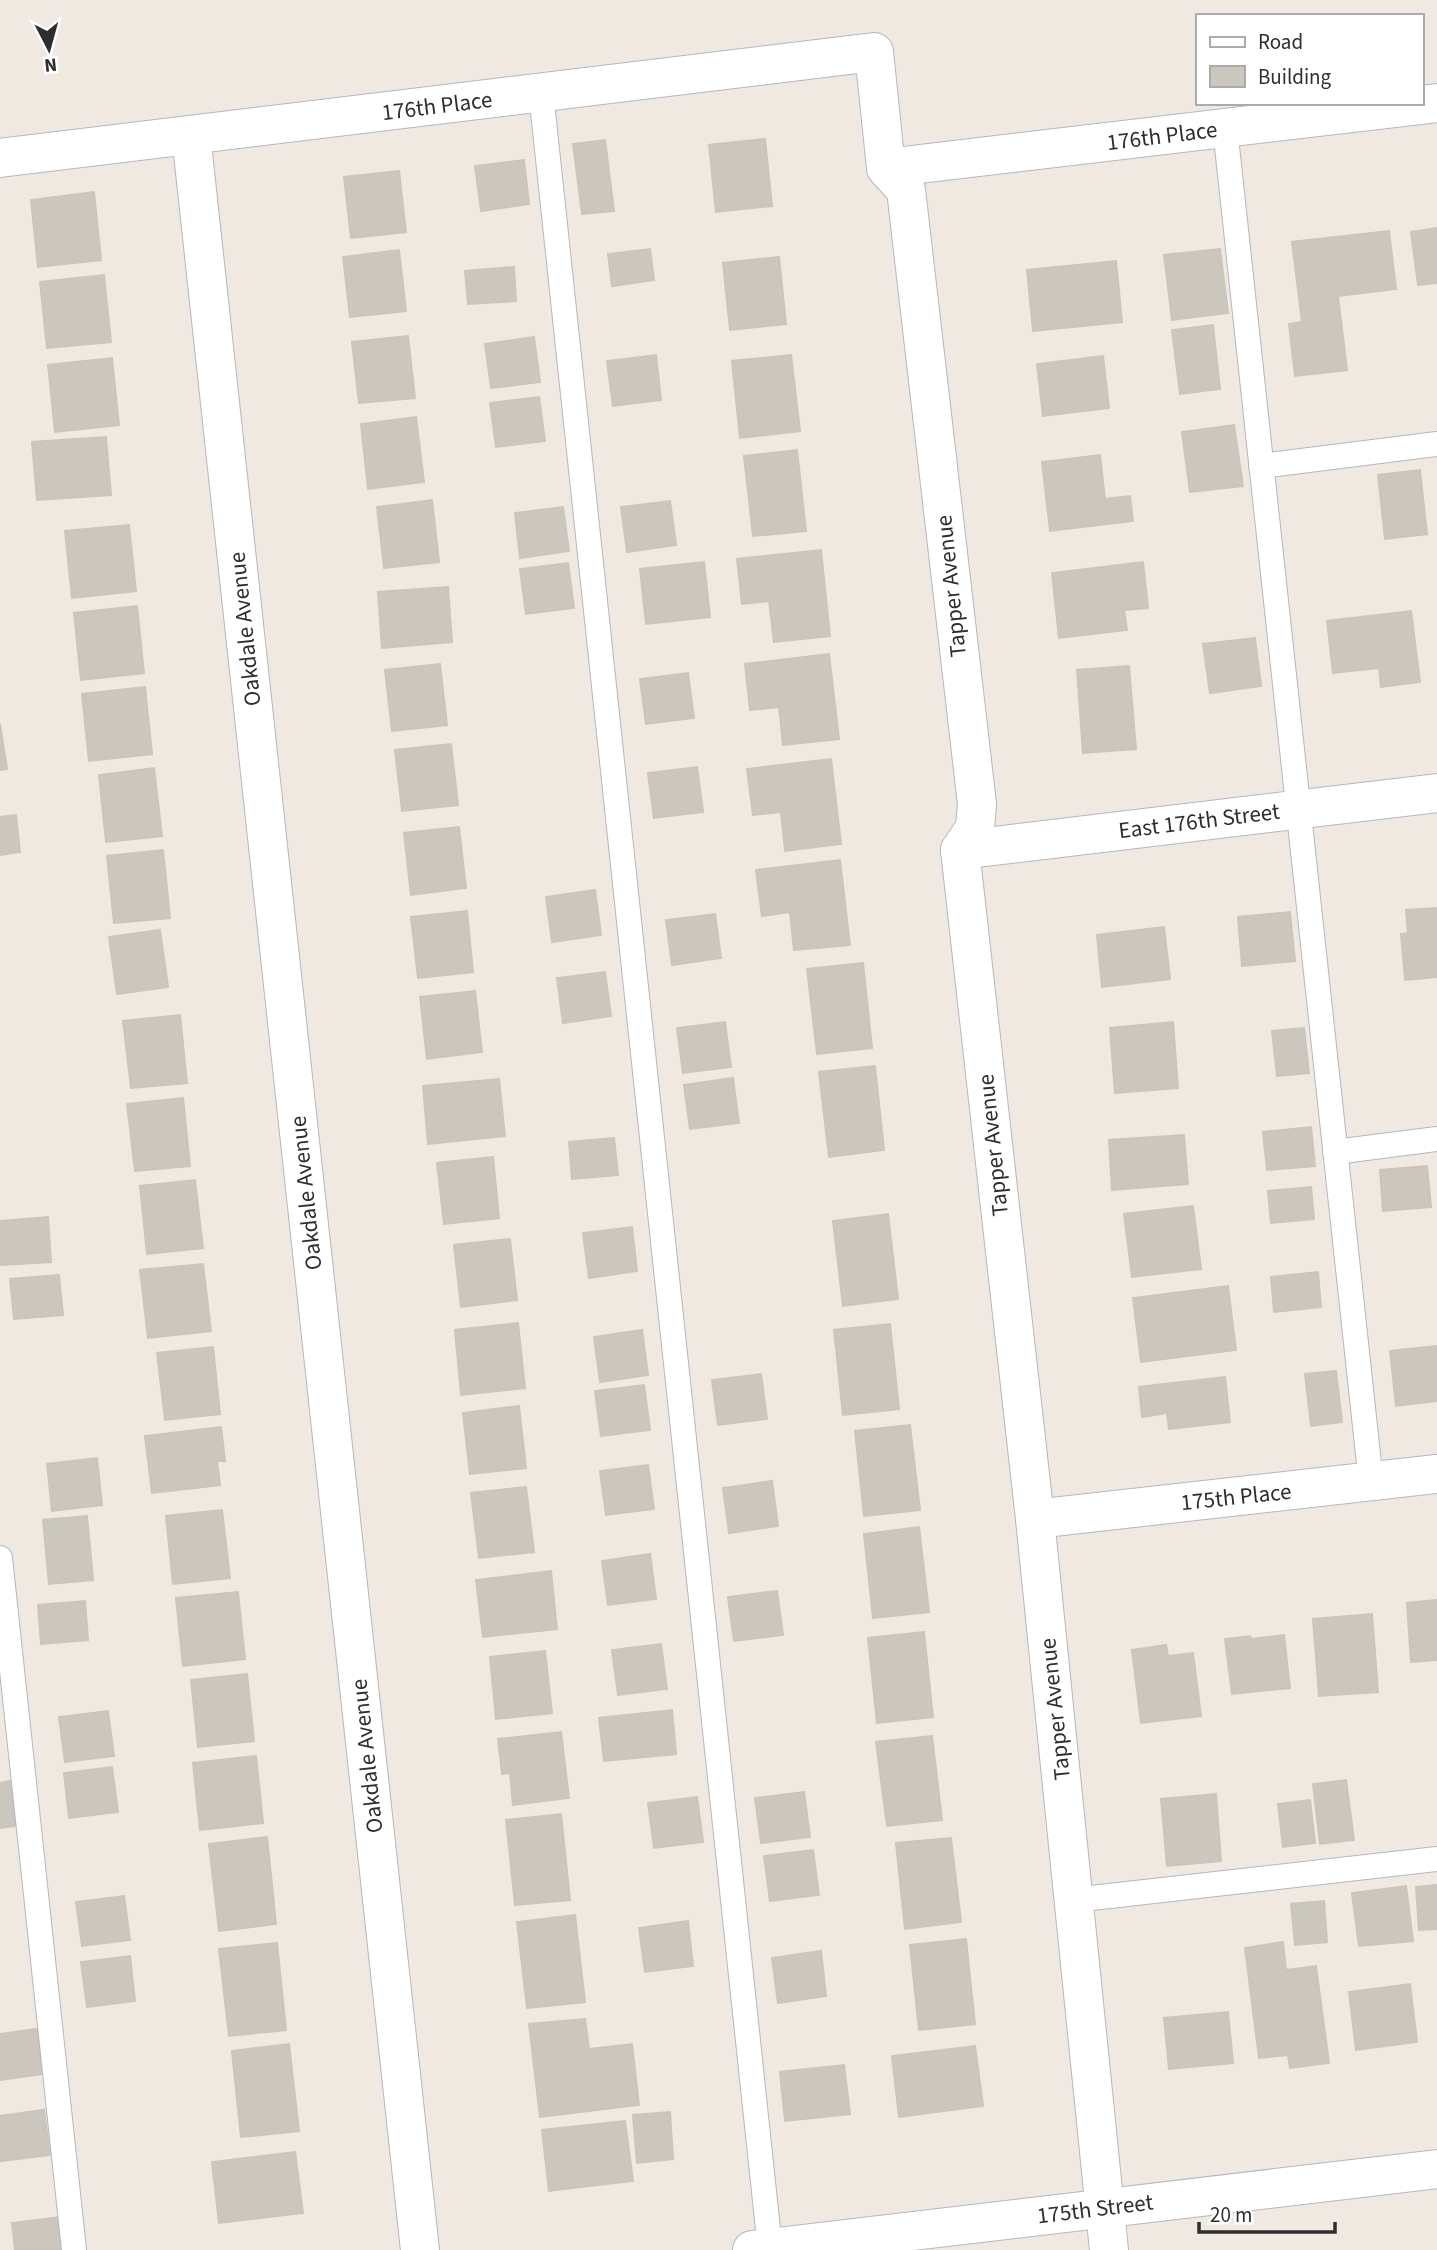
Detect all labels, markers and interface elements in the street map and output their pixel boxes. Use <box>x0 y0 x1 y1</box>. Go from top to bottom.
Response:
north arrow <box>14 14 84 84</box>
legend <box>1196 14 1423 105</box>
text: Road <box>1258 27 1303 57</box>
text: N <box>43 50 58 79</box>
text: Building <box>1258 62 1332 92</box>
street label: 176th Place <box>380 83 494 129</box>
street label: 176th Place <box>1105 113 1219 159</box>
street label: Tapper Avenue <box>927 513 975 659</box>
street label: Oakdale Avenue <box>220 550 270 708</box>
street label: East 176th Street <box>1117 795 1282 847</box>
street label: Tapper Avenue <box>969 1072 1017 1218</box>
street label: Oakdale Avenue <box>281 1114 331 1272</box>
street label: 175th Place <box>1179 1475 1293 1519</box>
street label: Tapper Avenue <box>1031 1636 1079 1782</box>
street label: Oakdale Avenue <box>342 1677 392 1835</box>
street label: 175th Street <box>1035 2185 1155 2232</box>
scale bar <box>1199 2190 1336 2234</box>
text: 20 m <box>1210 2200 1252 2230</box>

